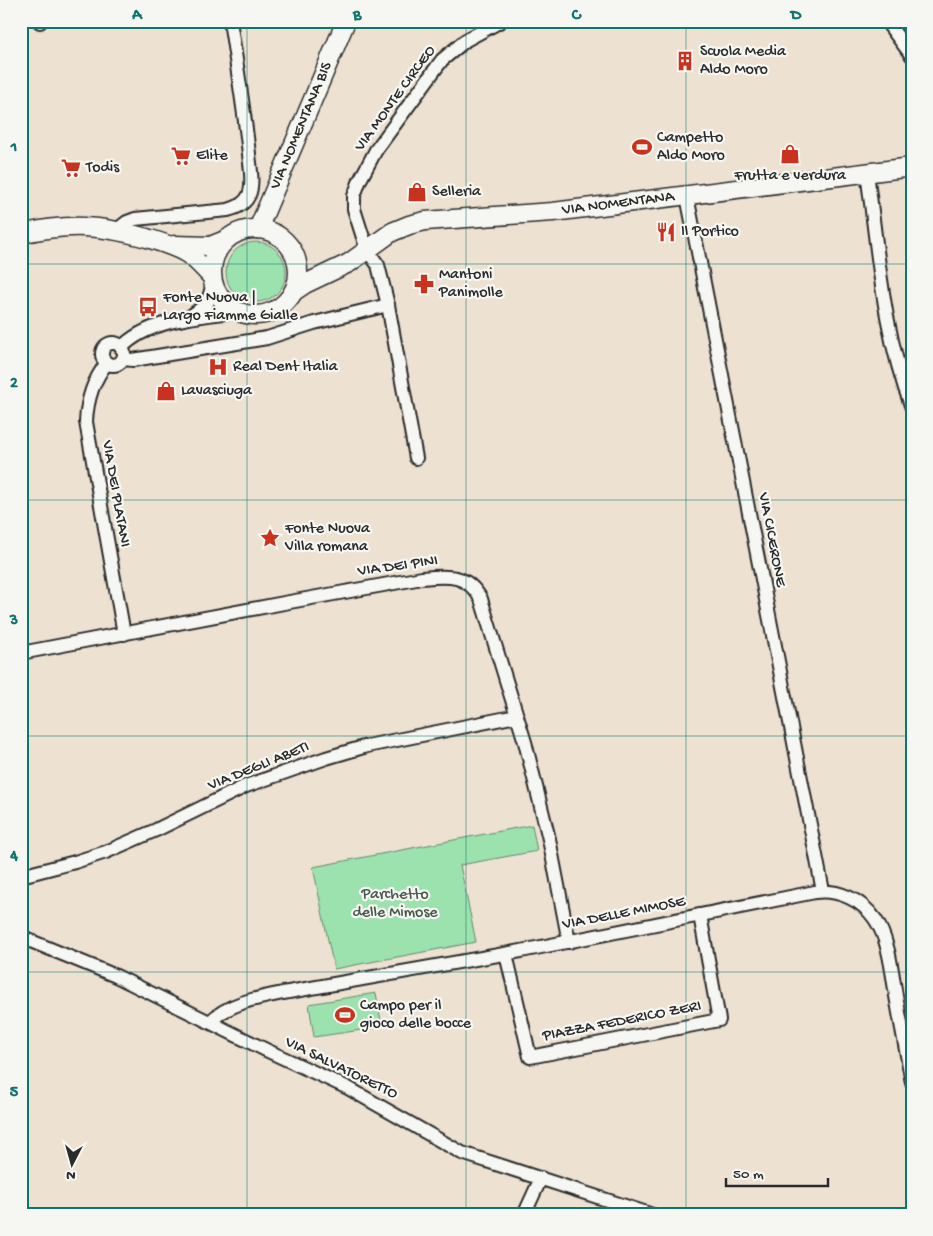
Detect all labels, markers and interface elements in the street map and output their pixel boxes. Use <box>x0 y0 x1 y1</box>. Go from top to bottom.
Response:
text: A <box>131 7 143 26</box>
text: B <box>352 7 362 26</box>
text: C <box>571 7 582 26</box>
text: D <box>789 7 802 26</box>
street label: VIA MONTE CIRCEO <box>351 42 441 156</box>
place label: Scuola Media Aldo Moro <box>700 43 787 80</box>
building icon: Scuola Media Aldo Moro <box>674 50 696 72</box>
street label: VIA NOMENTANA BIS <box>266 59 337 193</box>
place label: Campetto Aldo Moro <box>657 129 725 166</box>
sports icon: Campetto Aldo Moro <box>631 136 653 158</box>
text: 1 <box>10 139 17 158</box>
shop icon: Frutta e verdura <box>779 143 801 165</box>
supermarket icon: Elite <box>170 145 192 167</box>
place label: Elite <box>196 147 228 166</box>
supermarket icon: Todis <box>60 157 82 179</box>
place label: Todis <box>85 159 120 178</box>
place label: Frutta e verdura <box>733 167 847 186</box>
shop icon: Selleria <box>406 181 428 203</box>
place label: Selleria <box>432 183 482 202</box>
street label: VIA NOMENTANA <box>560 187 677 220</box>
restaurant icon: Il Portico <box>655 221 677 243</box>
place label: Il Portico <box>681 223 739 242</box>
place label: Mantoni Panimolle <box>438 266 503 303</box>
pharmacy icon: Mantoni Panimolle <box>413 273 435 295</box>
place label: Fonte Nuova | Largo Fiamme Gialle <box>162 289 298 326</box>
bus stop icon: Fonte Nuova | Largo Fiamme Gialle <box>137 296 159 318</box>
hospital icon: Real Dent Italia <box>207 356 229 378</box>
place label: Real Dent Italia <box>233 358 339 377</box>
text: 2 <box>10 375 18 394</box>
shop icon: Lavasciuga <box>155 380 177 402</box>
place label: Lavasciuga <box>181 382 253 401</box>
street label: VIA DEI PLATANI <box>96 438 134 549</box>
street label: VIA CICERONE <box>752 490 790 590</box>
place label: Fonte Nuova Villa romana <box>284 520 371 557</box>
place icon: Fonte Nuova Villa romana <box>259 527 281 549</box>
street label: VIA DEI PINI <box>356 552 439 582</box>
text: 3 <box>9 612 18 631</box>
street label: VIA DEGLI ABETI <box>205 738 312 796</box>
text: 4 <box>9 848 18 867</box>
park label: Parchetto delle Mimose <box>352 886 438 923</box>
street label: VIA DELLE MIMOSE <box>560 893 688 935</box>
place label: Campo per il gioco delle bocce <box>360 997 472 1034</box>
street label: PIAZZA FEDERICO ZERI <box>540 997 703 1047</box>
sports icon: Campo per il gioco delle bocce <box>334 1004 356 1026</box>
street label: VIA SALVATORETTO <box>281 1033 401 1105</box>
text: 5 <box>10 1084 19 1103</box>
north arrow <box>48 1138 98 1188</box>
scale bar <box>726 1156 828 1188</box>
text: N <box>65 1166 76 1183</box>
text: 50 m <box>733 1166 764 1184</box>

